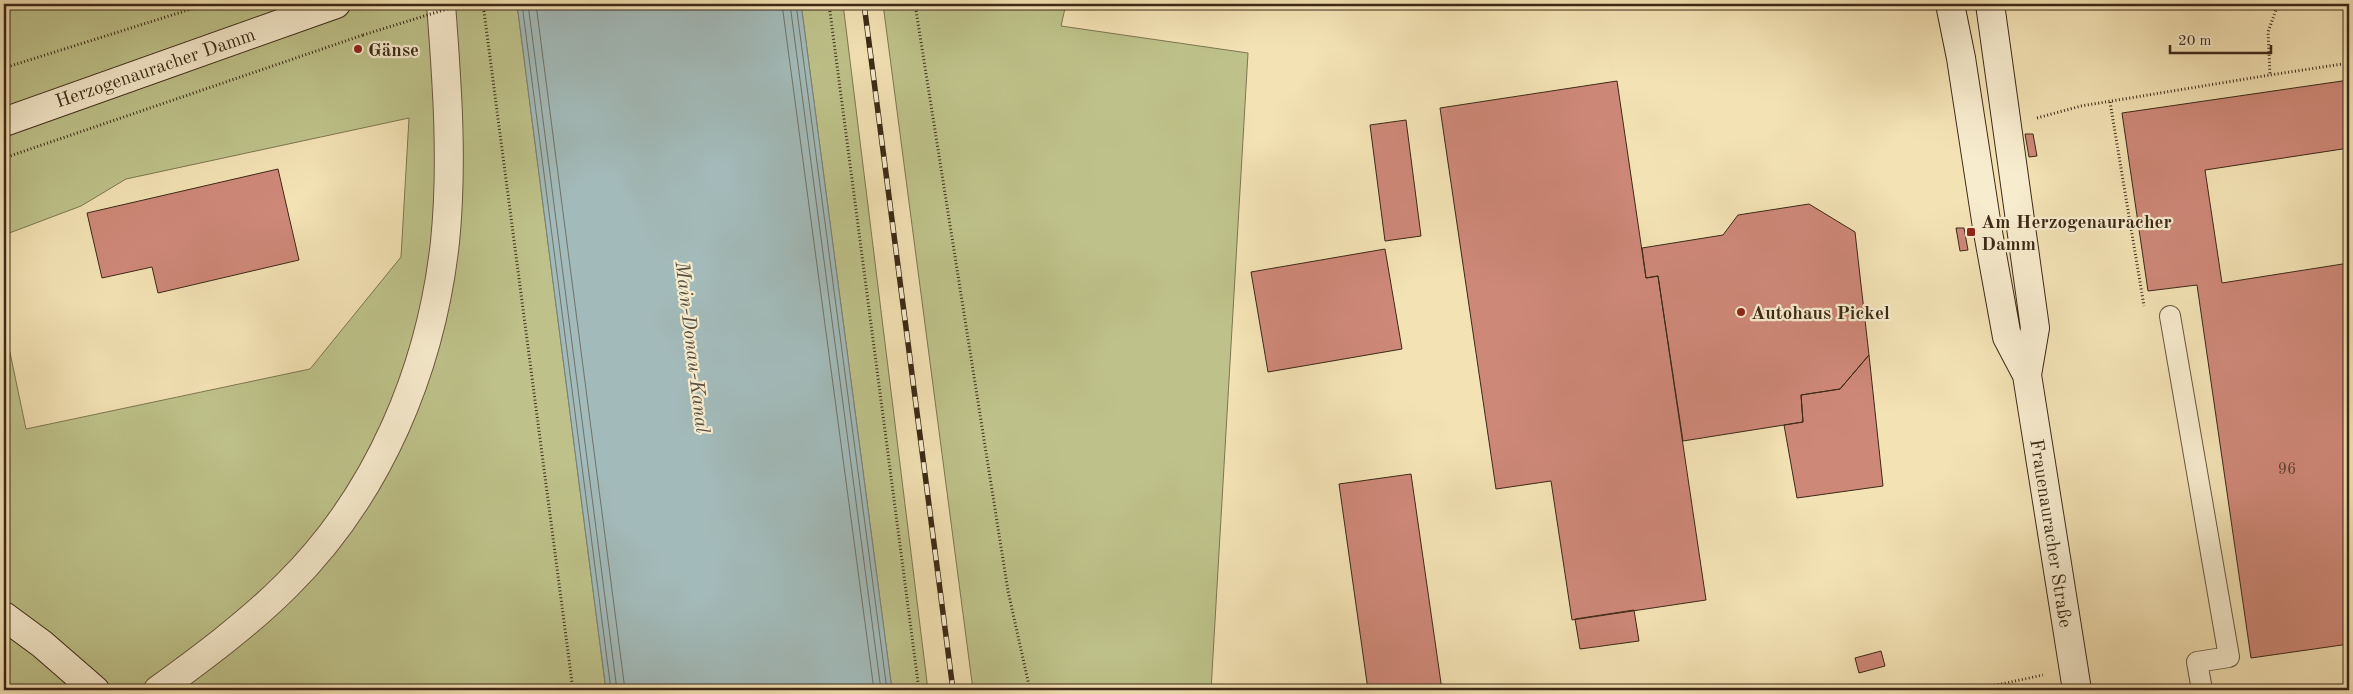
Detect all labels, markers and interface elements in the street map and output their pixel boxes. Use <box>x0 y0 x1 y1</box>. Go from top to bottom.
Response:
scale bar <box>2170 22 2272 54</box>
street label: Herzogenauracher Damm <box>53 26 258 113</box>
text: 20 m <box>2178 34 2212 49</box>
place label: Gänse <box>368 42 419 61</box>
marker: Gänse <box>352 43 364 55</box>
place label: Am Herzogenauracher Damm <box>1981 214 2172 255</box>
marker: Am Herzogenauracher Damm <box>1965 226 1977 238</box>
water label: Main-Donau-Kanal <box>670 259 712 435</box>
place label: Autohaus Pickel <box>1751 305 1890 324</box>
marker: Autohaus Pickel <box>1735 306 1747 318</box>
street label: Frauenauracher Straße <box>2025 438 2074 629</box>
house number: 96 <box>2278 462 2296 478</box>

